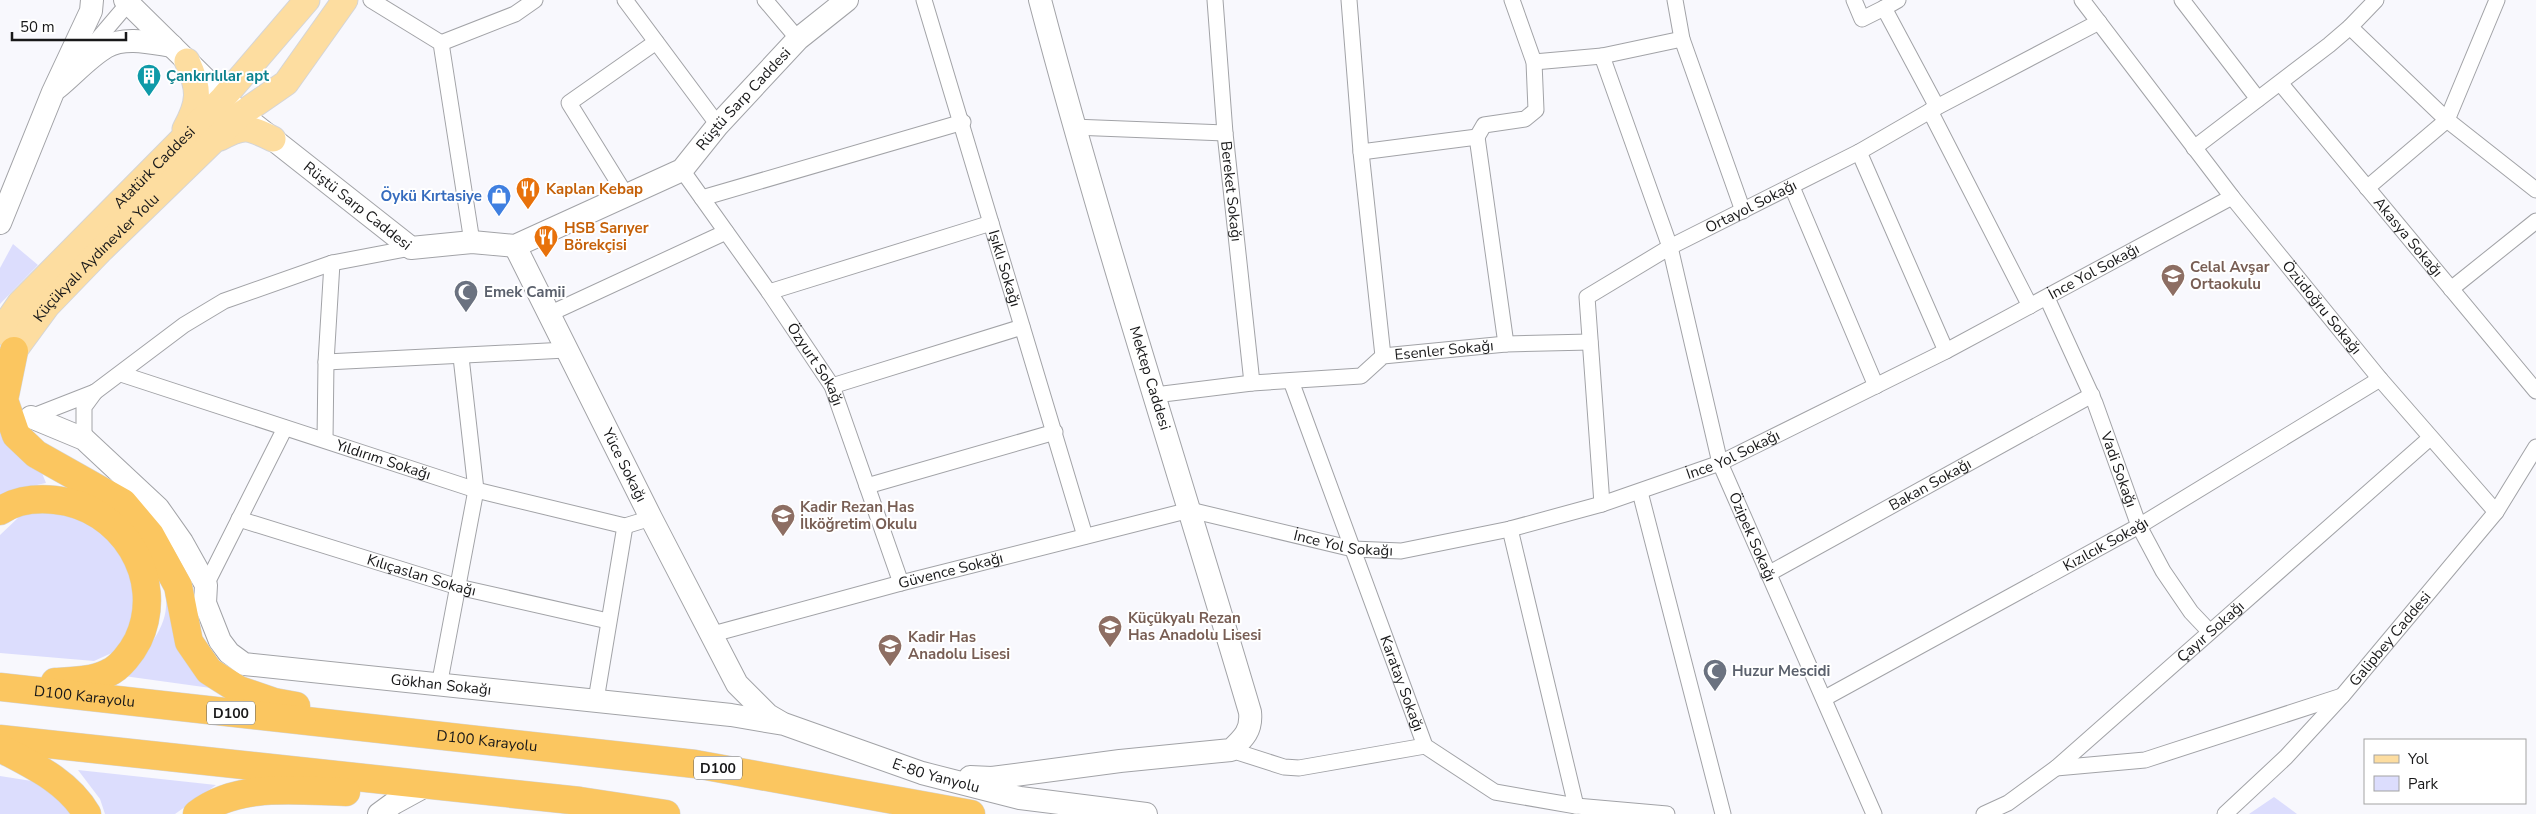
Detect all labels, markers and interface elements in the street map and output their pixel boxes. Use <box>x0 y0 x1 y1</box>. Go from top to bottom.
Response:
scale bar <box>12 10 126 42</box>
text: 50 m <box>20 17 55 37</box>
street label: Rüştü Sarp Caddesi <box>692 43 795 155</box>
building icon: Çankırılılar apt <box>136 63 162 97</box>
place label: Çankırılılar apt <box>166 66 269 86</box>
street label: Atatürk Caddesi <box>109 122 199 213</box>
street label: Bereket Sokağı <box>1216 140 1247 243</box>
street label: Rüştü Sarp Caddesi <box>299 157 416 255</box>
street label: Ortayol Sokağı <box>1702 175 1800 238</box>
restaurant icon: Kaplan Kebap <box>515 176 541 210</box>
place label: Kaplan Kebap <box>546 179 643 199</box>
shop icon: Öykü Kırtasiye <box>486 183 512 217</box>
place label: Öykü Kırtasiye <box>380 186 482 206</box>
street label: Küçükyalı Aydınevler Yolu <box>29 189 164 326</box>
street label: Akasya Sokağı <box>2369 193 2447 281</box>
place label: HSB Sarıyer Börekçisi <box>564 218 649 255</box>
restaurant icon: HSB Sarıyer Börekçisi <box>533 224 559 258</box>
street label: Işıklı Sokağı <box>984 227 1026 309</box>
street label: İnce Yol Sokağı <box>2045 239 2143 304</box>
street label: Özüdoğru Sokağı <box>2278 256 2366 359</box>
place label: Celal Avşar Ortaokulu <box>2190 257 2270 294</box>
school or university icon: Celal Avşar Ortaokulu <box>2160 263 2186 297</box>
mosque icon: Emek Camii <box>453 279 479 313</box>
place label: Emek Camii <box>484 282 565 302</box>
street label: Özyurt Sokağı <box>782 319 848 408</box>
street label: Mektep Caddesi <box>1125 324 1175 432</box>
street label: Esenler Sokağı <box>1394 335 1494 365</box>
street label: Yüce Sokağı <box>597 424 651 505</box>
street label: İnce Yol Sokağı <box>1683 425 1783 484</box>
street label: Vadi Sokağı <box>2096 428 2141 510</box>
street label: Yıldırım Sokağı <box>332 435 433 485</box>
street label: Bakan Sokağı <box>1885 454 1975 515</box>
street label: Özipek Sokağı <box>1724 489 1781 584</box>
place label: Kadir Rezan Has İlköğretim Okulu <box>800 497 917 534</box>
school or university icon: Kadir Rezan Has İlköğretim Okulu <box>770 503 796 537</box>
street label: Kızılcık Sokağı <box>2059 513 2152 576</box>
street label: İnce Yol Sokağı <box>1292 525 1393 561</box>
street label: Güvence Sokağı <box>896 548 1005 593</box>
street label: Kılıçaslan Sokağı <box>365 549 478 601</box>
street label: Galipbey Caddesi <box>2345 587 2435 690</box>
street label: Çayır Sokağı <box>2173 596 2249 667</box>
place label: Küçükyalı Rezan Has Anadolu Lisesi <box>1128 608 1261 645</box>
school or university icon: Küçükyalı Rezan Has Anadolu Lisesi <box>1097 614 1123 648</box>
place label: Kadir Has Anadolu Lisesi <box>908 627 1010 664</box>
school or university icon: Kadir Has Anadolu Lisesi <box>877 633 903 667</box>
street label: Karatay Sokağı <box>1375 633 1429 734</box>
mosque icon: Huzur Mescidi <box>1702 658 1728 692</box>
place label: Huzur Mescidi <box>1732 661 1830 681</box>
street label: Gökhan Sokağı <box>390 669 492 700</box>
street label: D100 Karayolu <box>33 681 136 712</box>
road number: D100 <box>207 701 255 724</box>
street label: D100 Karayolu <box>436 725 539 756</box>
legend <box>2364 739 2526 804</box>
text: Yol <box>2407 749 2429 769</box>
street label: E-80 Yanyolu <box>890 753 982 797</box>
road number: D100 <box>694 756 742 780</box>
text: Park <box>2408 774 2438 794</box>

